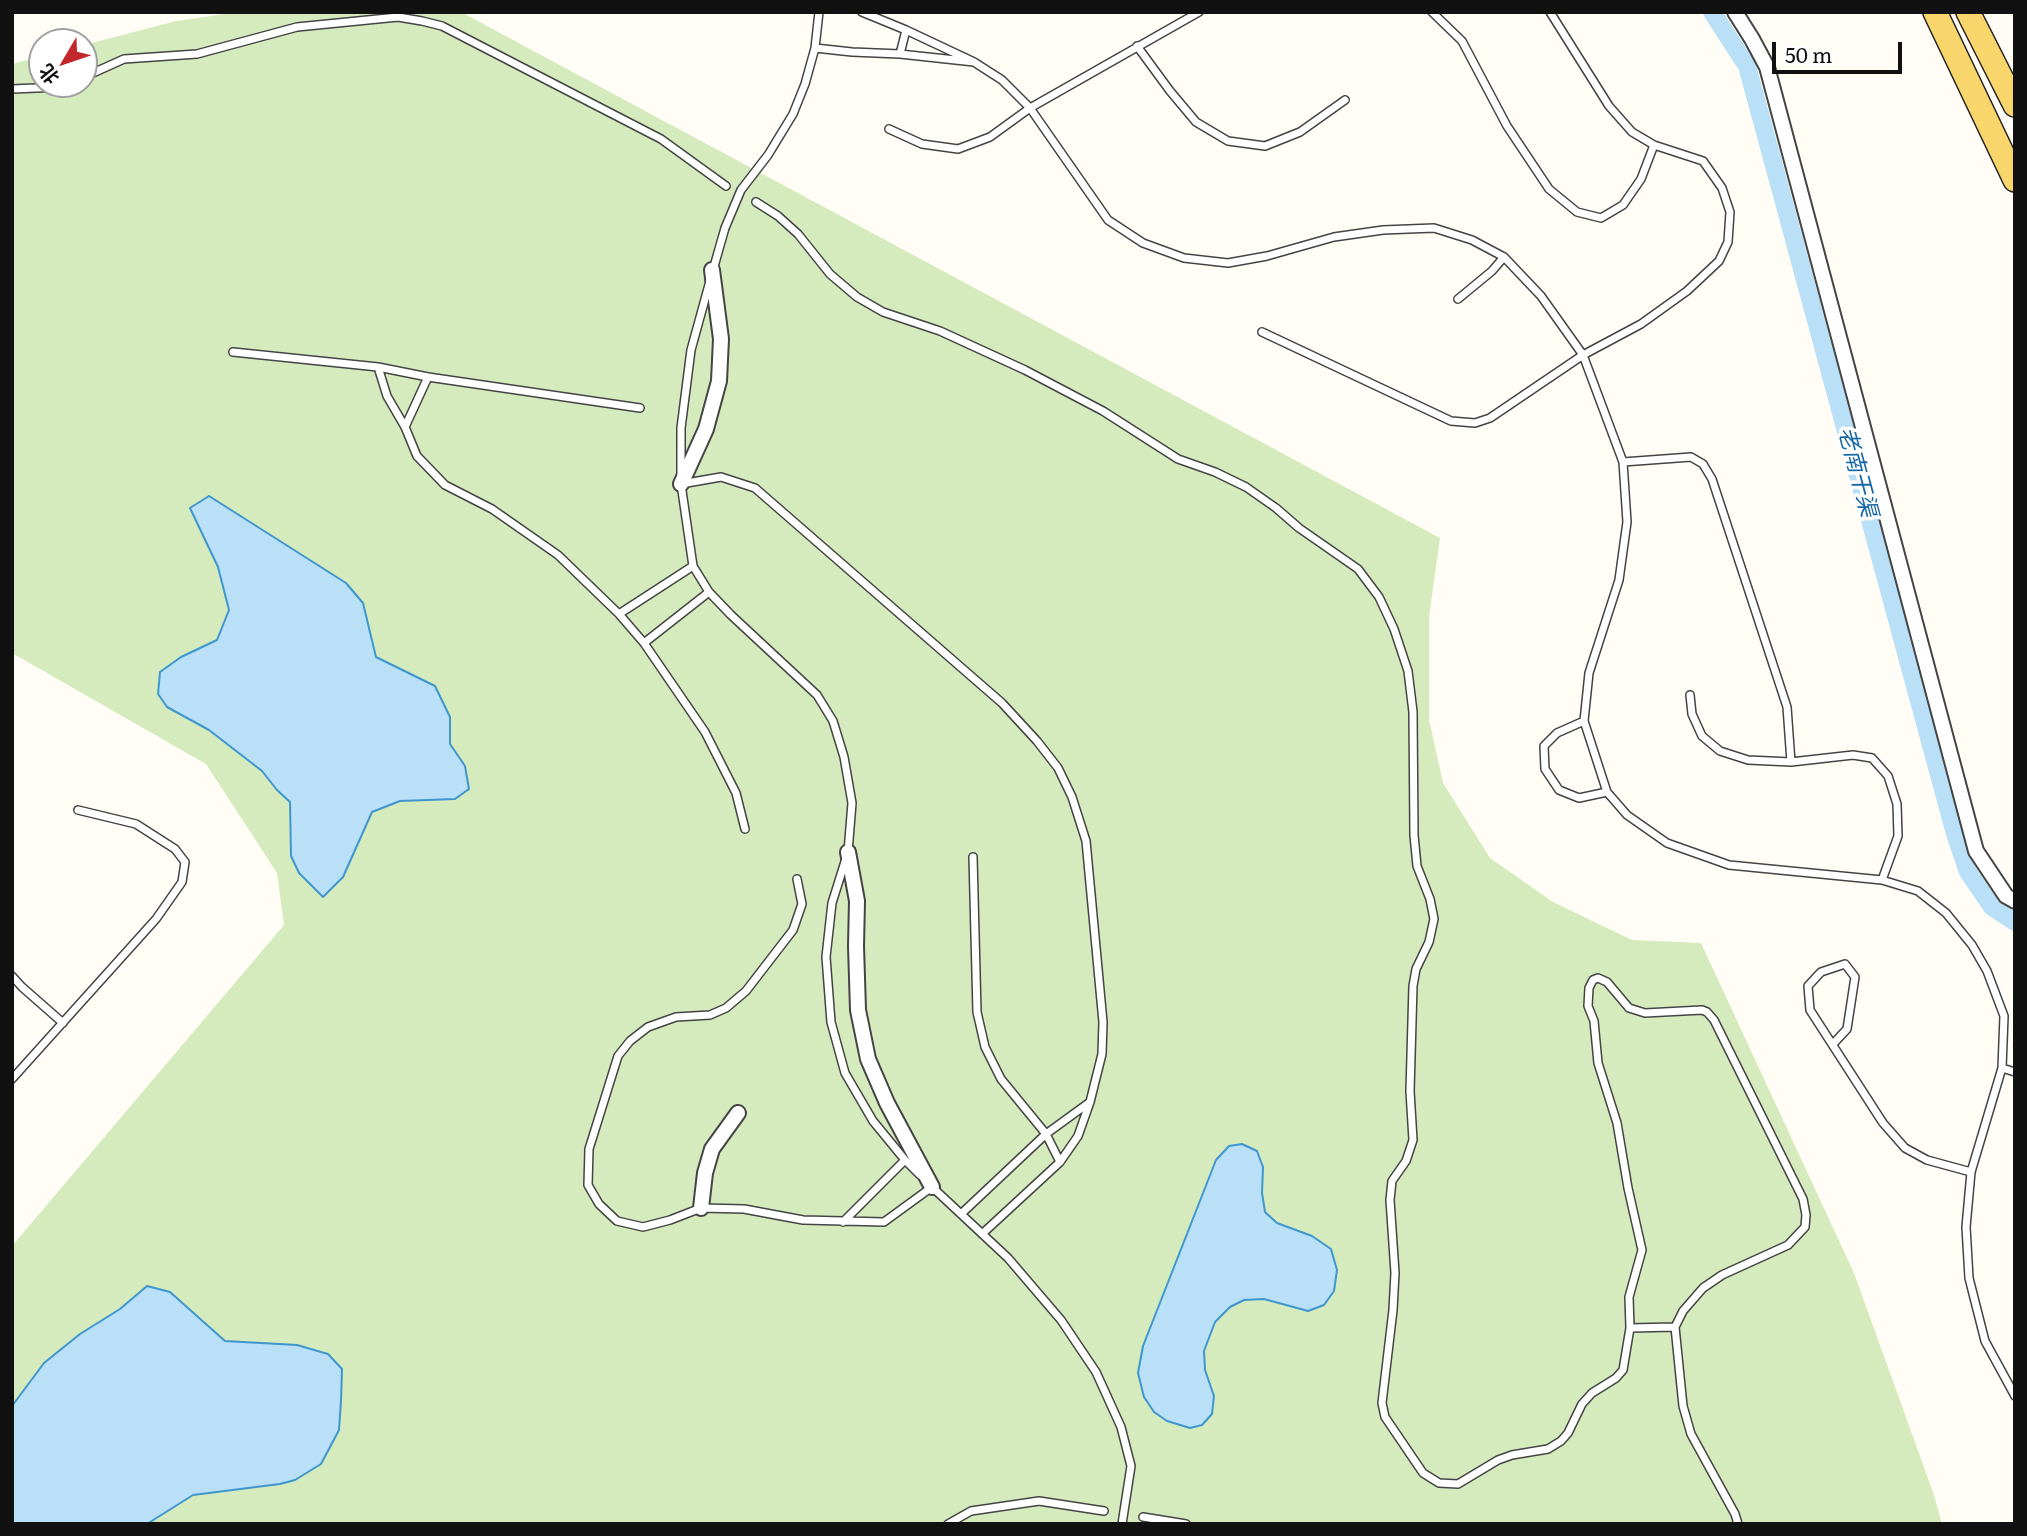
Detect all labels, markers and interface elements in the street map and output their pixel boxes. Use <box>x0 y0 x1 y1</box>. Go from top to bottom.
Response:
north arrow <box>28 28 98 98</box>
scale bar <box>1775 28 1904 72</box>
text: 50 m <box>1785 38 1832 69</box>
text: 北 <box>31 59 65 91</box>
water label: 老南干渠 <box>1832 424 1882 520</box>

